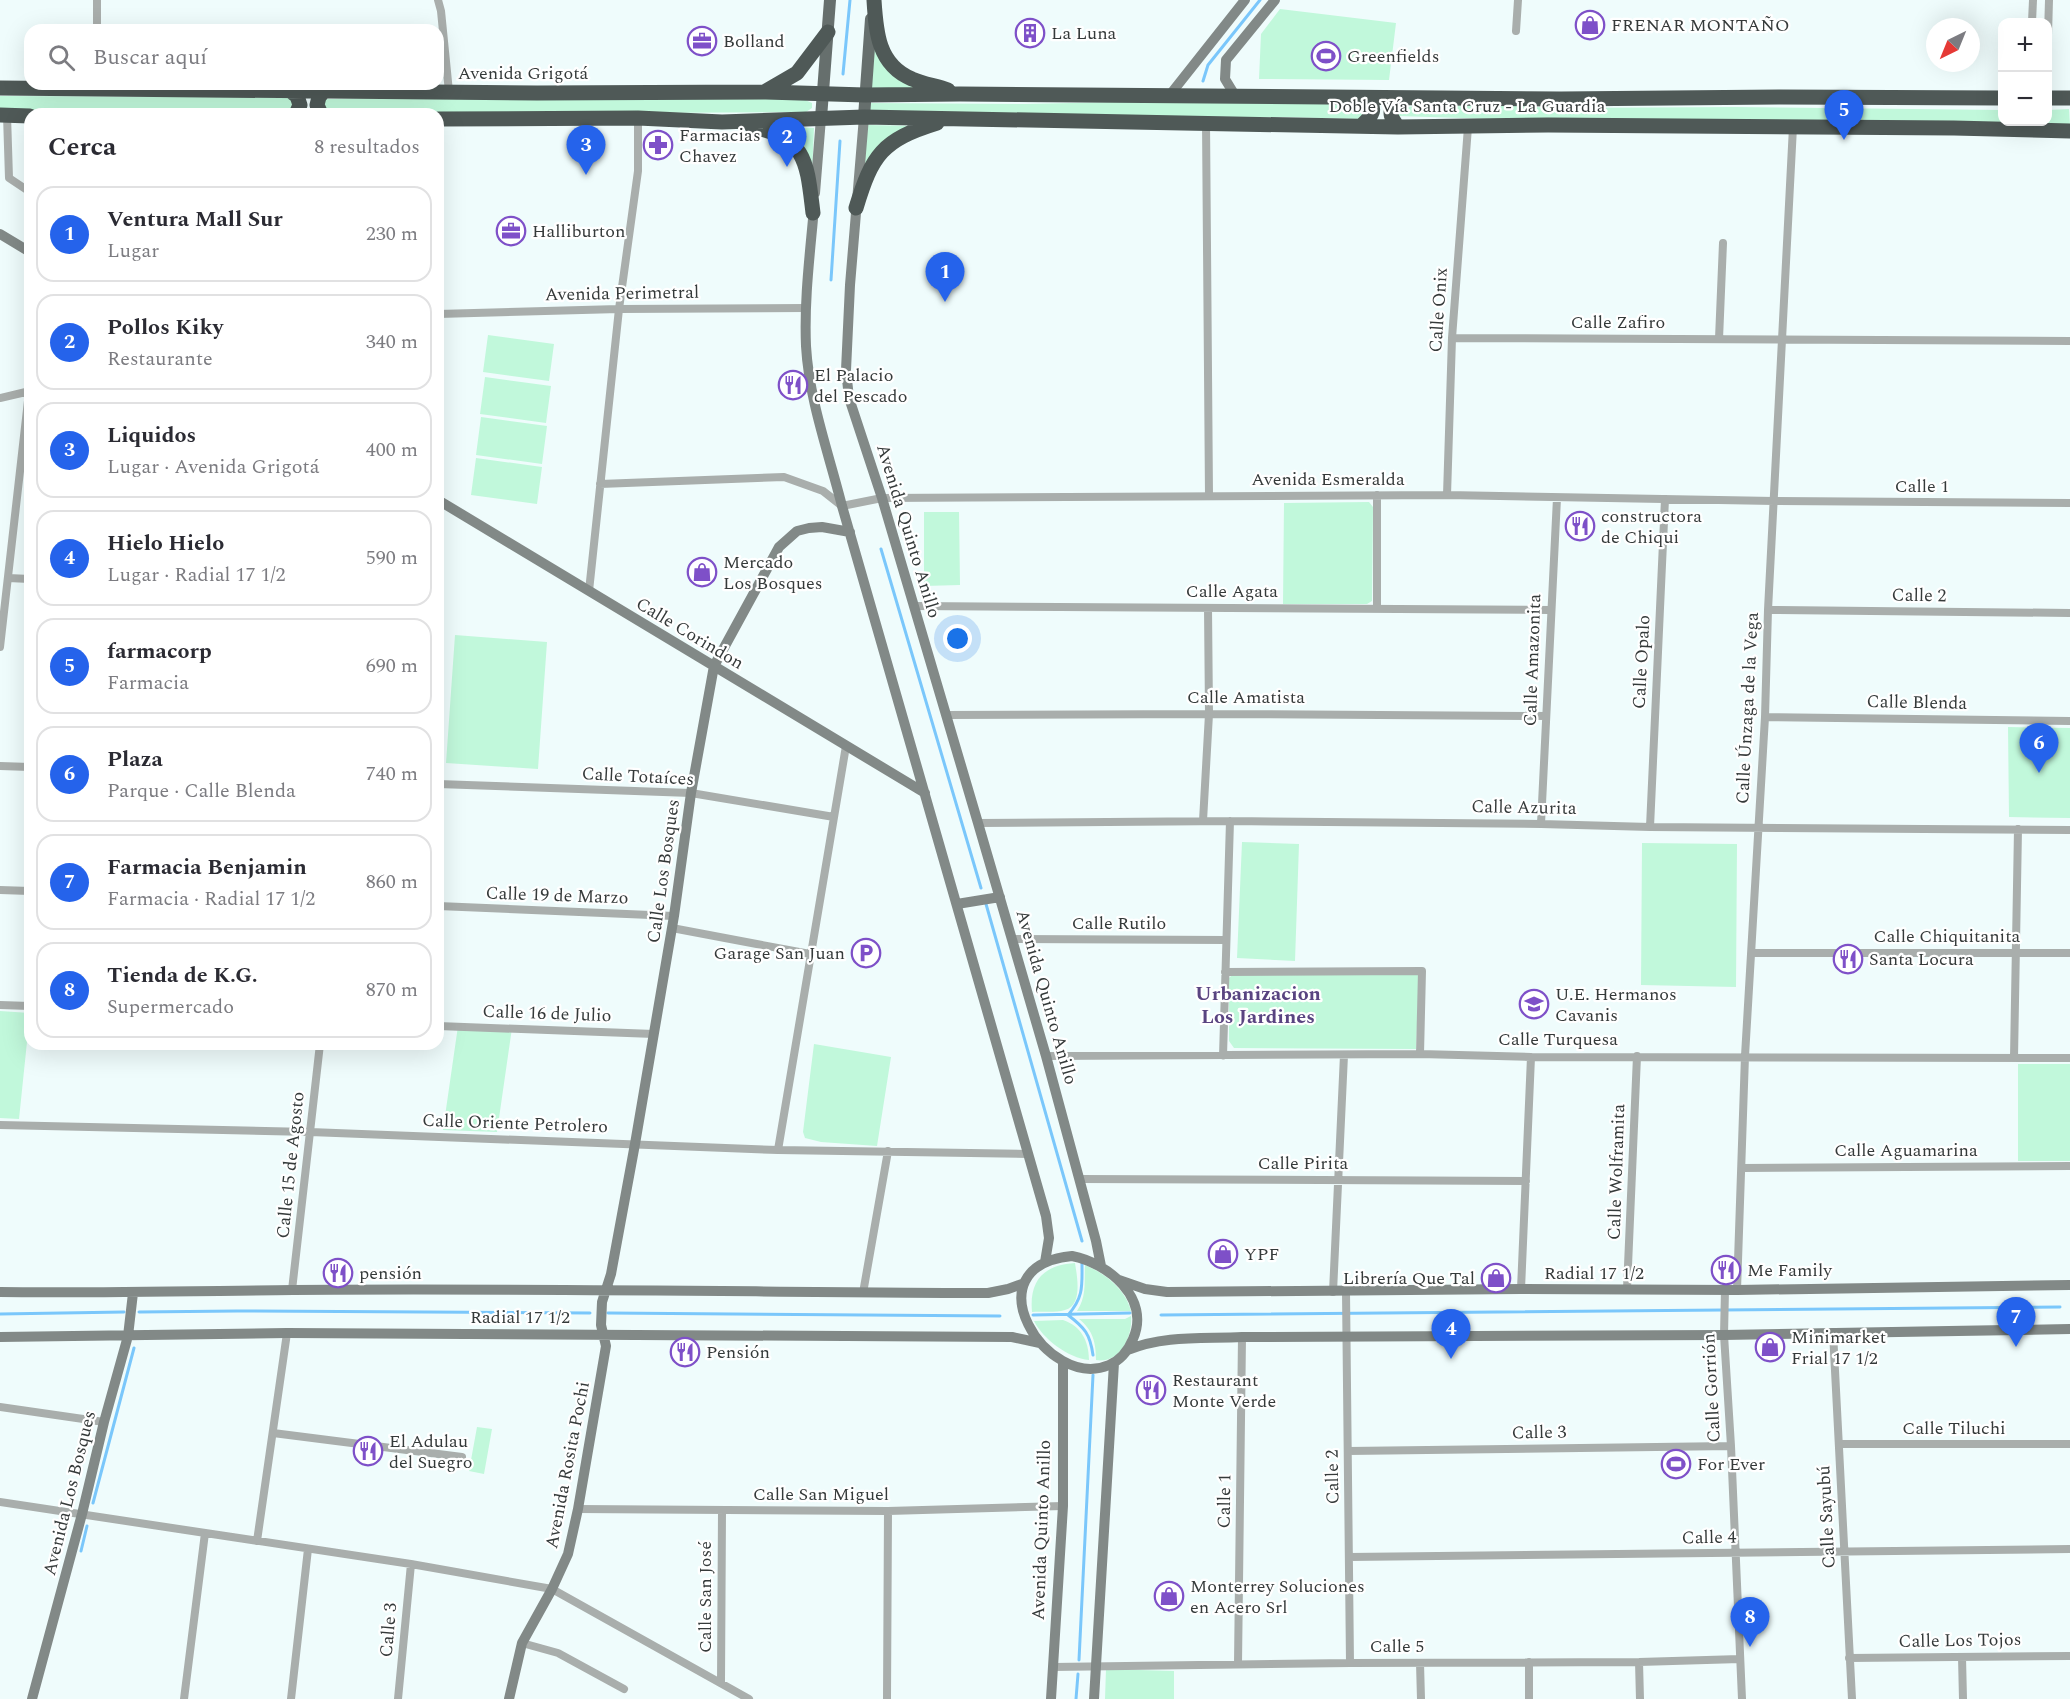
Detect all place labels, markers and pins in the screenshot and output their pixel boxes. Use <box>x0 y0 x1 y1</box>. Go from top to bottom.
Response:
shop icon: FRENAR MONTAÑO <box>1574 9 1606 41</box>
place label: FRENAR MONTAÑO <box>1611 12 1790 39</box>
building icon: La Luna <box>1014 17 1046 49</box>
place label: La Luna <box>1051 20 1117 47</box>
office icon: Bolland <box>686 25 718 57</box>
place label: Bolland <box>723 28 785 55</box>
sports icon: Greenfields <box>1310 40 1342 72</box>
place label: Greenfields <box>1347 43 1439 70</box>
pin: 5 <box>1824 90 1864 140</box>
pin: 2 <box>768 118 806 167</box>
place label: Farmacias Chavez <box>679 122 761 170</box>
pin: 3 <box>566 126 606 175</box>
pharmacy icon: Farmacias Chavez <box>642 129 674 161</box>
office icon: Halliburton <box>495 215 527 247</box>
place label: Halliburton <box>532 218 625 245</box>
pin: 1 <box>926 252 964 302</box>
place label: El Palacio del Pescado <box>814 362 907 410</box>
restaurant icon: El Palacio del Pescado <box>777 369 809 401</box>
place label: constructora de Chiqui <box>1601 503 1702 551</box>
restaurant icon: constructora de Chiqui <box>1564 510 1596 542</box>
place label: Mercado Los Bosques <box>723 549 823 597</box>
shop icon: Mercado Los Bosques <box>686 556 718 588</box>
pin: 6 <box>2020 724 2058 773</box>
parking icon: Garage San Juan <box>850 937 882 969</box>
place label: Garage San Juan <box>714 940 845 967</box>
restaurant icon: Santa Locura <box>1832 943 1864 975</box>
place label: Santa Locura <box>1869 946 1974 973</box>
place label: U.E. Hermanos Cavanis <box>1555 981 1677 1029</box>
school or university icon: U.E. Hermanos Cavanis <box>1518 988 1550 1020</box>
shop icon: YPF <box>1207 1238 1239 1270</box>
place label: YPF <box>1244 1241 1279 1268</box>
restaurant icon: Me Family <box>1710 1254 1742 1286</box>
restaurant icon: pensión <box>322 1257 354 1289</box>
place label: Me Family <box>1747 1257 1833 1284</box>
place label: pensión <box>359 1260 422 1287</box>
shop icon: Librería Que Tal <box>1480 1262 1512 1294</box>
place label: Librería Que Tal <box>1343 1265 1475 1292</box>
pin: 7 <box>1996 1298 2036 1347</box>
pin: 4 <box>1432 1310 1470 1359</box>
place label: Minimarket Frial 17 1/2 <box>1791 1324 1886 1372</box>
shop icon: Minimarket Frial 17 1/2 <box>1754 1331 1786 1363</box>
restaurant icon: Pensión <box>669 1336 701 1368</box>
place label: Pensión <box>706 1339 770 1366</box>
place label: Restaurant Monte Verde <box>1172 1367 1276 1415</box>
restaurant icon: Restaurant Monte Verde <box>1135 1374 1167 1406</box>
place label: El Adulau del Suegro <box>389 1428 472 1476</box>
restaurant icon: El Adulau del Suegro <box>352 1435 384 1467</box>
sports icon: For Ever <box>1660 1448 1692 1480</box>
place label: For Ever <box>1697 1451 1765 1478</box>
place label: Monterrey Soluciones en Acero Srl <box>1190 1573 1365 1621</box>
shop icon: Monterrey Soluciones en Acero Srl <box>1153 1580 1185 1612</box>
pin: 8 <box>1730 1598 1770 1647</box>

